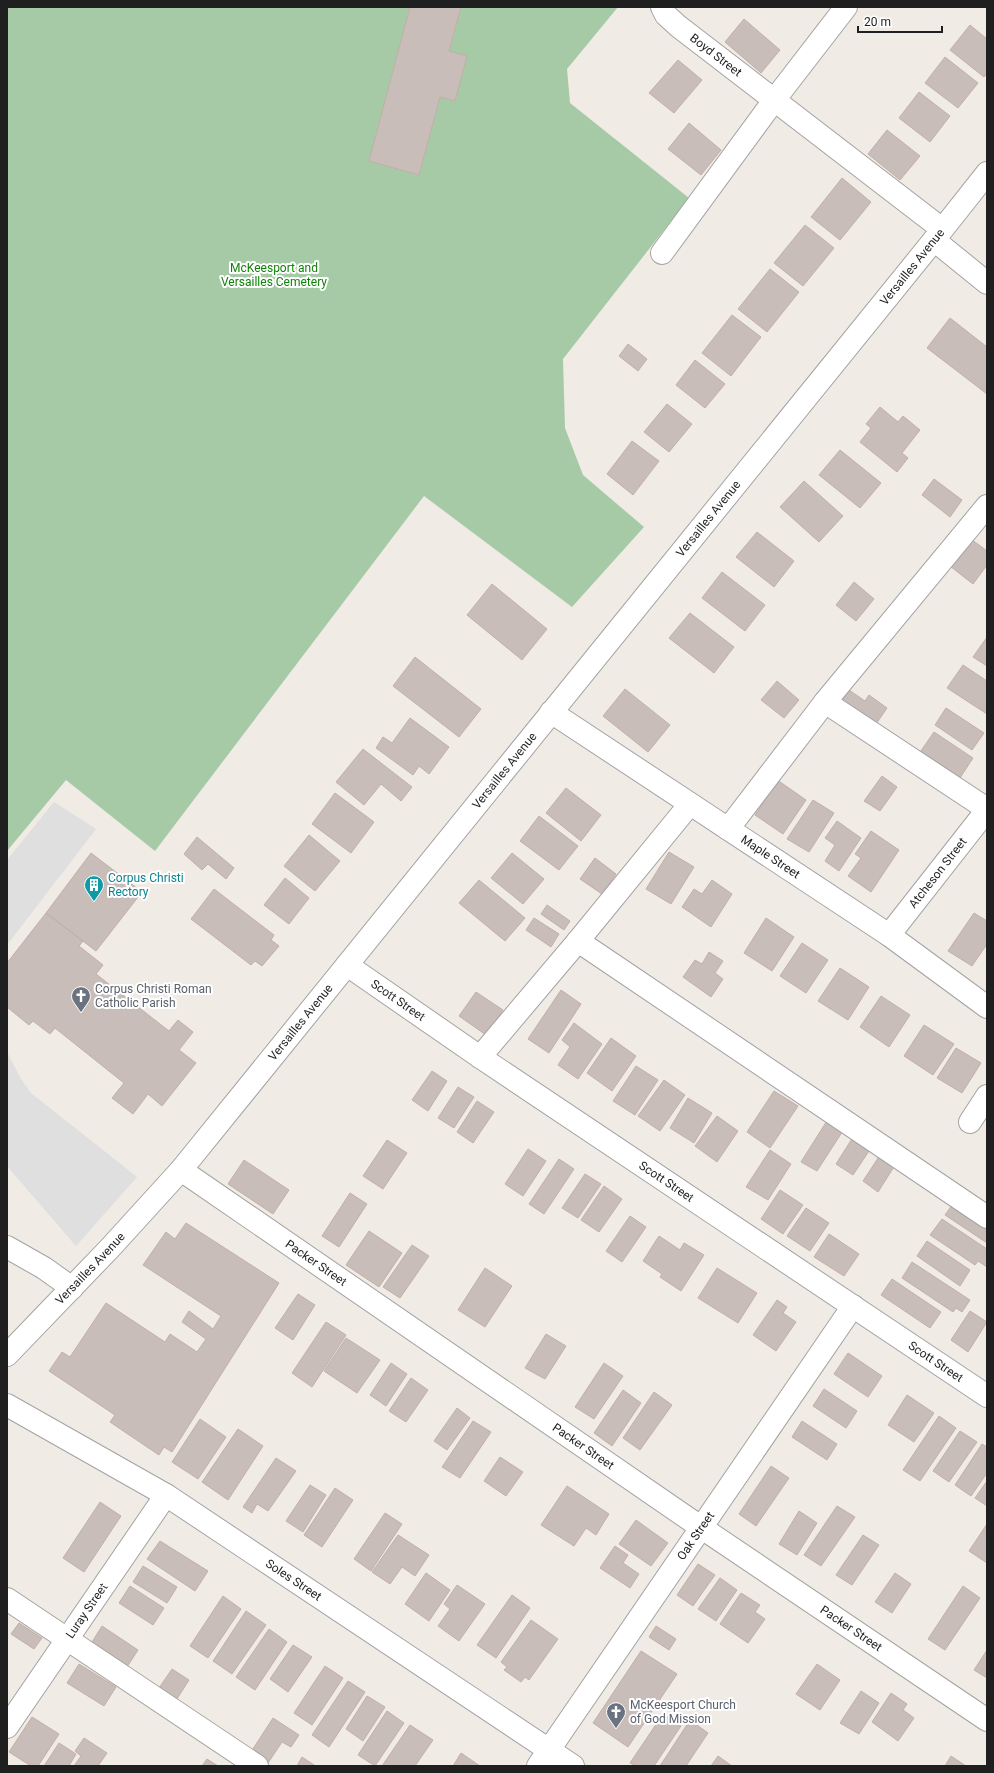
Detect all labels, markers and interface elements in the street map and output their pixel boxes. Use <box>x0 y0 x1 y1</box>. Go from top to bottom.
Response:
scale bar <box>858 8 942 34</box>
text: 20 m <box>864 15 891 29</box>
street label: Boyd Street <box>687 31 745 79</box>
street label: Versailles Avenue <box>877 226 947 308</box>
park label: McKeesport and Versailles Cemetery <box>221 261 327 289</box>
street label: Versailles Avenue <box>673 478 743 560</box>
street label: Versailles Avenue <box>469 730 540 812</box>
street label: Maple Street <box>738 832 803 881</box>
street label: Atcheson Street <box>906 835 970 911</box>
place label: Corpus Christi Rectory <box>108 871 184 899</box>
building icon: Corpus Christi Rectory <box>83 874 105 902</box>
street label: Scott Street <box>368 977 428 1024</box>
street label: Versailles Avenue <box>265 981 336 1063</box>
place label: Corpus Christi Roman Catholic Parish <box>95 982 212 1010</box>
church icon: Corpus Christi Roman Catholic Parish <box>70 985 92 1013</box>
street label: Scott Street <box>636 1158 697 1205</box>
street label: Versailles Avenue <box>53 1230 128 1307</box>
street label: Packer Street <box>283 1237 350 1289</box>
street label: Scott Street <box>906 1338 966 1385</box>
street label: Packer Street <box>550 1420 617 1472</box>
street label: Oak Street <box>674 1509 717 1563</box>
street label: Soles Street <box>263 1556 324 1604</box>
street label: Luray Street <box>63 1580 110 1641</box>
street label: Packer Street <box>818 1603 885 1654</box>
place label: McKeesport Church of God Mission <box>630 1698 736 1726</box>
church icon: McKeesport Church of God Mission <box>605 1701 627 1729</box>

